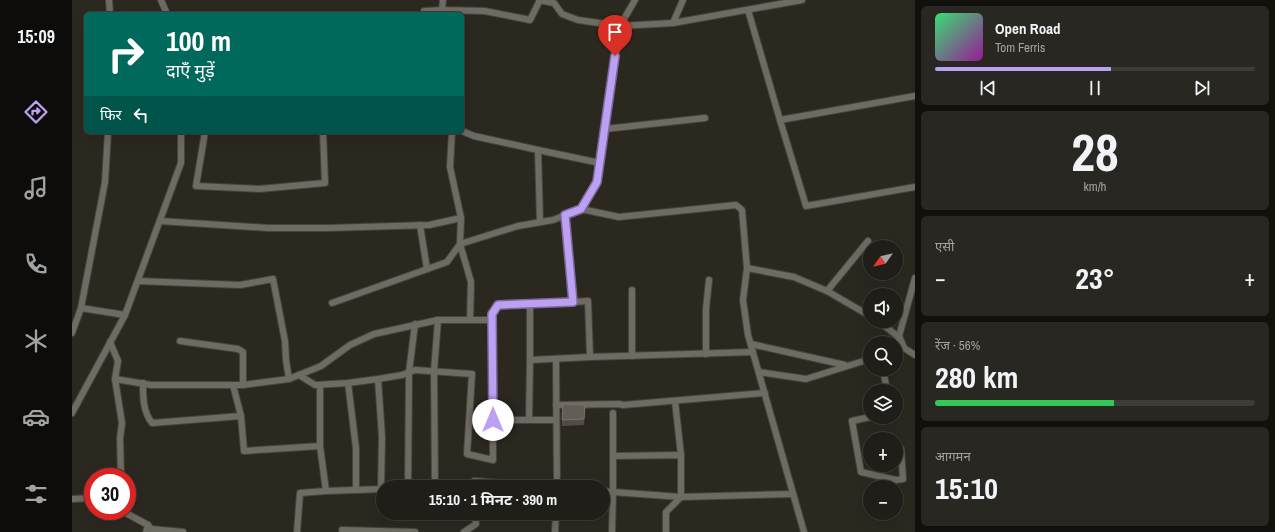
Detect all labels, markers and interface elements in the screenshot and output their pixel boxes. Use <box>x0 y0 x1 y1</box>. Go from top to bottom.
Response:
pin <box>598 15 632 56</box>
text: Open Road <box>995 18 1061 39</box>
icon: arrive <box>604 21 626 43</box>
text: 100 m <box>166 22 231 60</box>
text: 15:09 <box>17 24 55 49</box>
icon: right <box>100 28 152 80</box>
text: Tom Ferris <box>995 39 1045 56</box>
text: दाएँ मुड़ें <box>166 58 215 83</box>
icon: previous <box>977 77 999 99</box>
icon: pause <box>1084 77 1106 99</box>
icon: next <box>1191 77 1213 99</box>
icon: directions <box>22 98 50 126</box>
text: फिर <box>100 104 122 125</box>
icon: left <box>130 104 152 126</box>
text: 28 <box>1071 117 1119 187</box>
icon: music <box>22 174 50 202</box>
text: km/h <box>1083 178 1107 195</box>
text: एसी <box>935 238 954 255</box>
north arrow <box>863 240 903 280</box>
map controls <box>863 240 903 520</box>
icon: phone <box>22 250 50 278</box>
text: 23° <box>1075 258 1115 298</box>
text: − <box>935 263 946 293</box>
text: + <box>1244 263 1255 293</box>
button: sound <box>863 288 903 328</box>
icon: climate <box>22 327 50 355</box>
button: search <box>863 336 903 376</box>
text: रेंज · 56% <box>935 337 980 354</box>
text: 280 km <box>935 357 1018 397</box>
button: layers <box>863 384 903 424</box>
position arrow <box>472 399 514 441</box>
icon: car <box>22 403 50 431</box>
button: + <box>863 432 903 472</box>
text: आगमन <box>935 448 971 465</box>
speed limit sign: 30 <box>84 468 136 520</box>
text: 15:10 <box>935 468 998 508</box>
icon: filters <box>22 480 50 508</box>
button: − <box>863 480 903 520</box>
text: 15:10 · 1 मिनट · 390 m <box>429 489 557 510</box>

